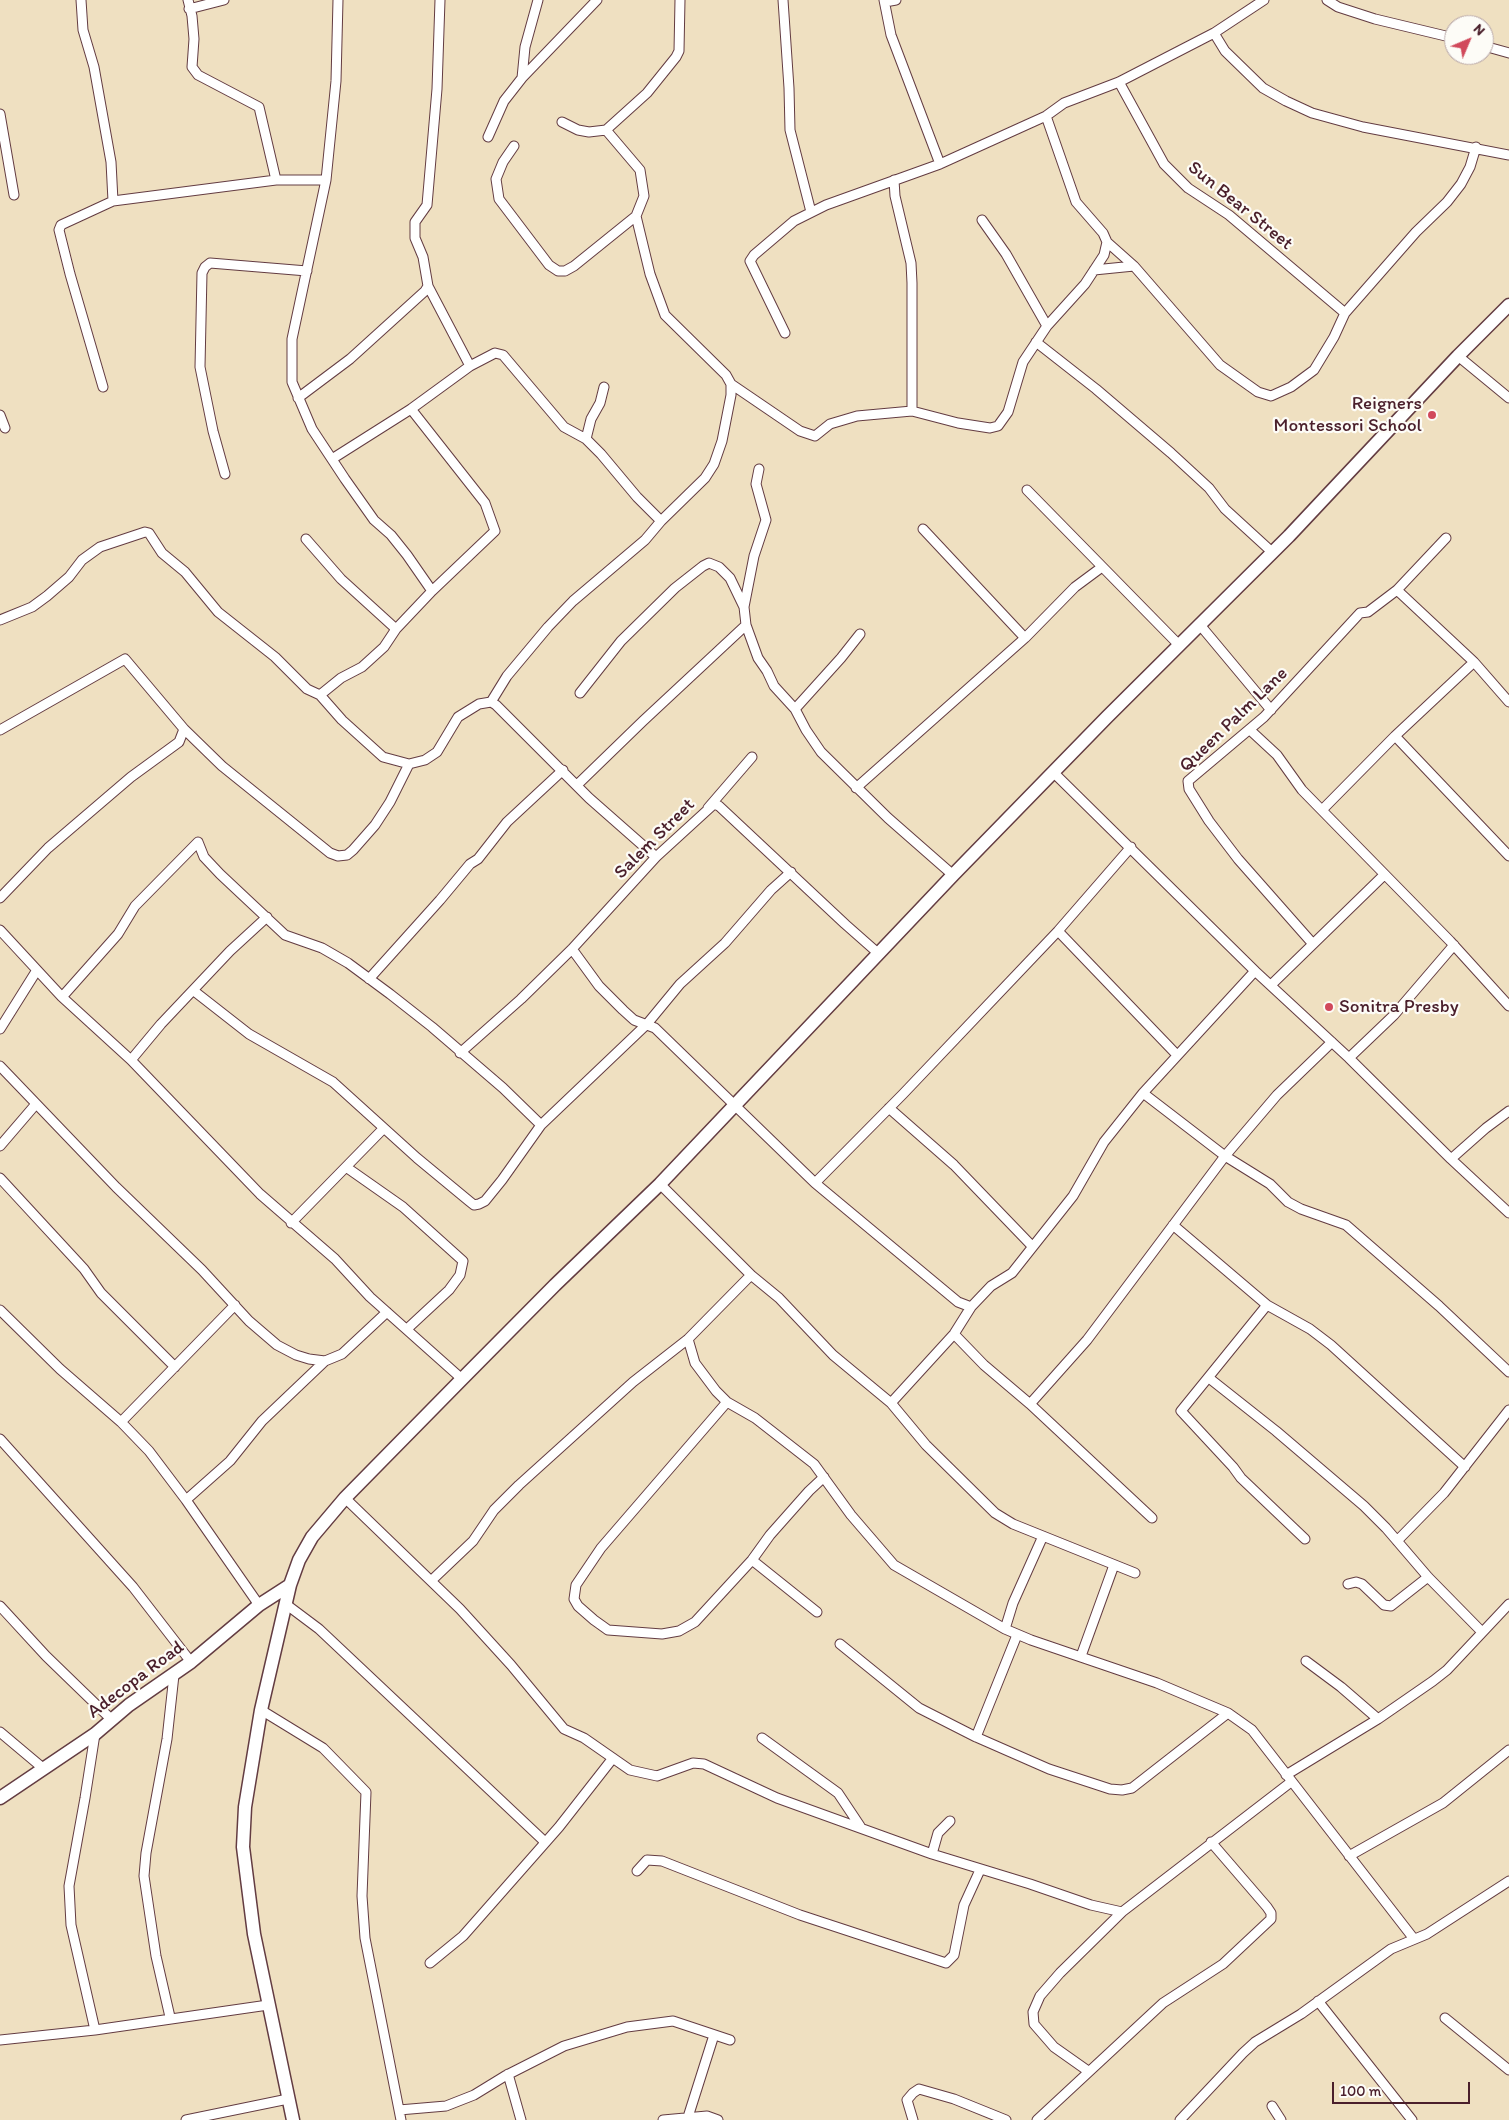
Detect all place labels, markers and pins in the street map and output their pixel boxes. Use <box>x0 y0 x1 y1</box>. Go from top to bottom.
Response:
place label: Reigners Montessori School <box>1273 393 1422 437</box>
marker: Reigners Montessori School <box>1426 409 1438 421</box>
place label: Sonitra Presby <box>1339 996 1459 1018</box>
marker: Sonitra Presby <box>1323 1001 1335 1013</box>

